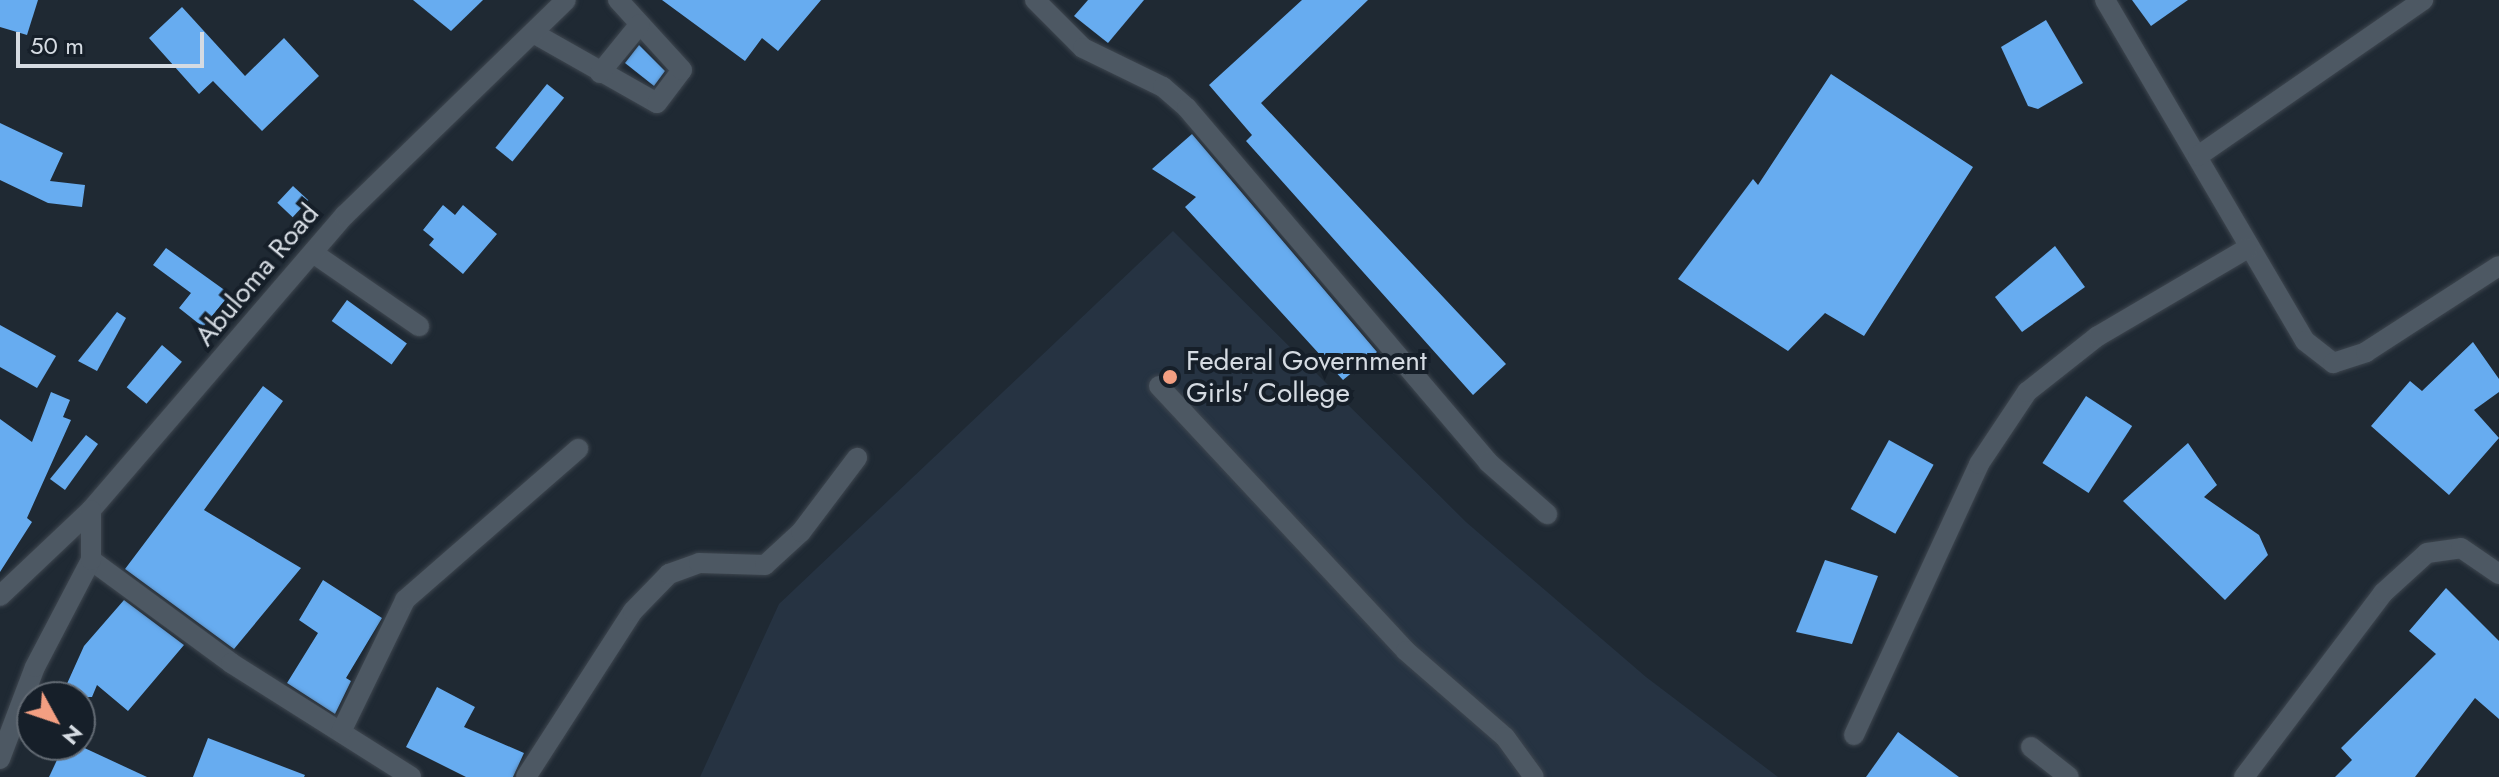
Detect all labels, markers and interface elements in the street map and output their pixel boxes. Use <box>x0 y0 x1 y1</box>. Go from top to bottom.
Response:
scale bar <box>20 16 208 66</box>
text: 50 m <box>30 28 84 63</box>
street label: Abuloma Road <box>188 197 326 353</box>
place label: Federal Government Girls' College <box>1186 344 1427 410</box>
marker: Federal Government Girls' College <box>1161 368 1179 386</box>
north arrow <box>16 681 96 761</box>
text: N <box>55 718 91 752</box>

